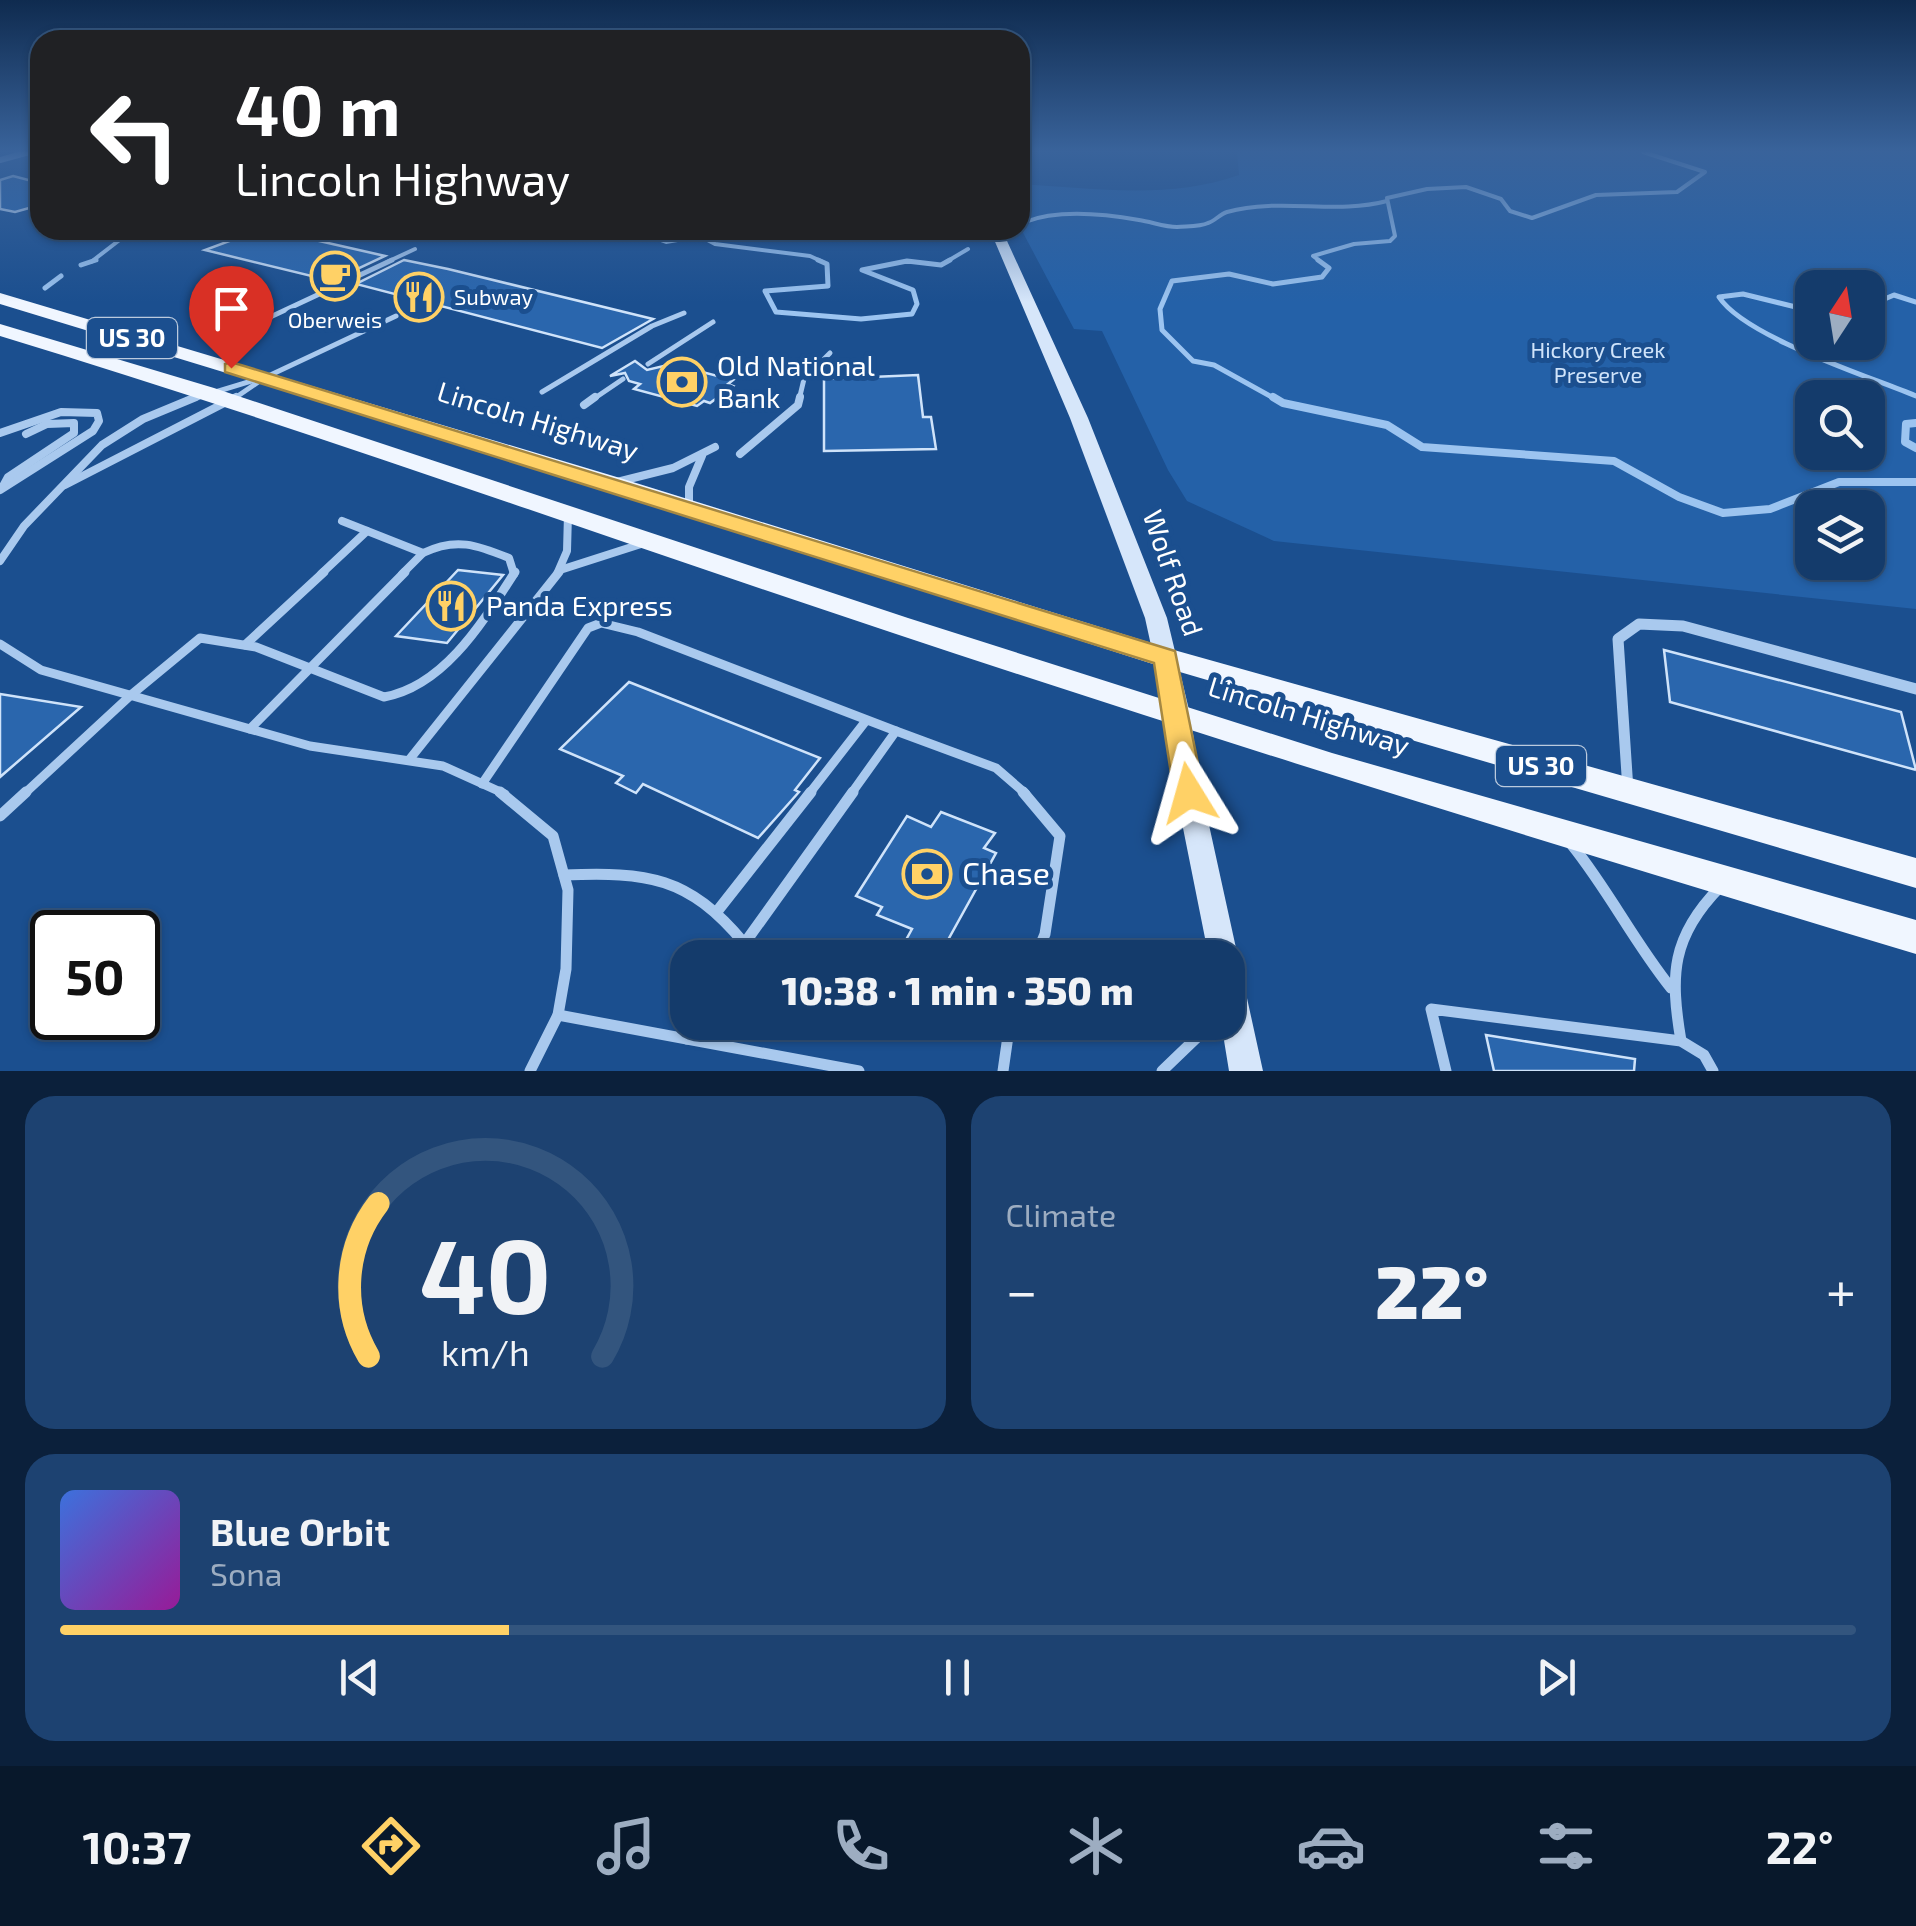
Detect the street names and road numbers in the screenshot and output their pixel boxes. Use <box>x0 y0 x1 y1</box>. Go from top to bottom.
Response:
road number: US 30 <box>87 318 177 358</box>
street label: Lincoln Highway <box>434 373 643 467</box>
street label: Wolf Road <box>1137 505 1211 640</box>
street label: Lincoln Highway <box>1205 668 1414 762</box>
road number: US 30 <box>1496 746 1586 786</box>

